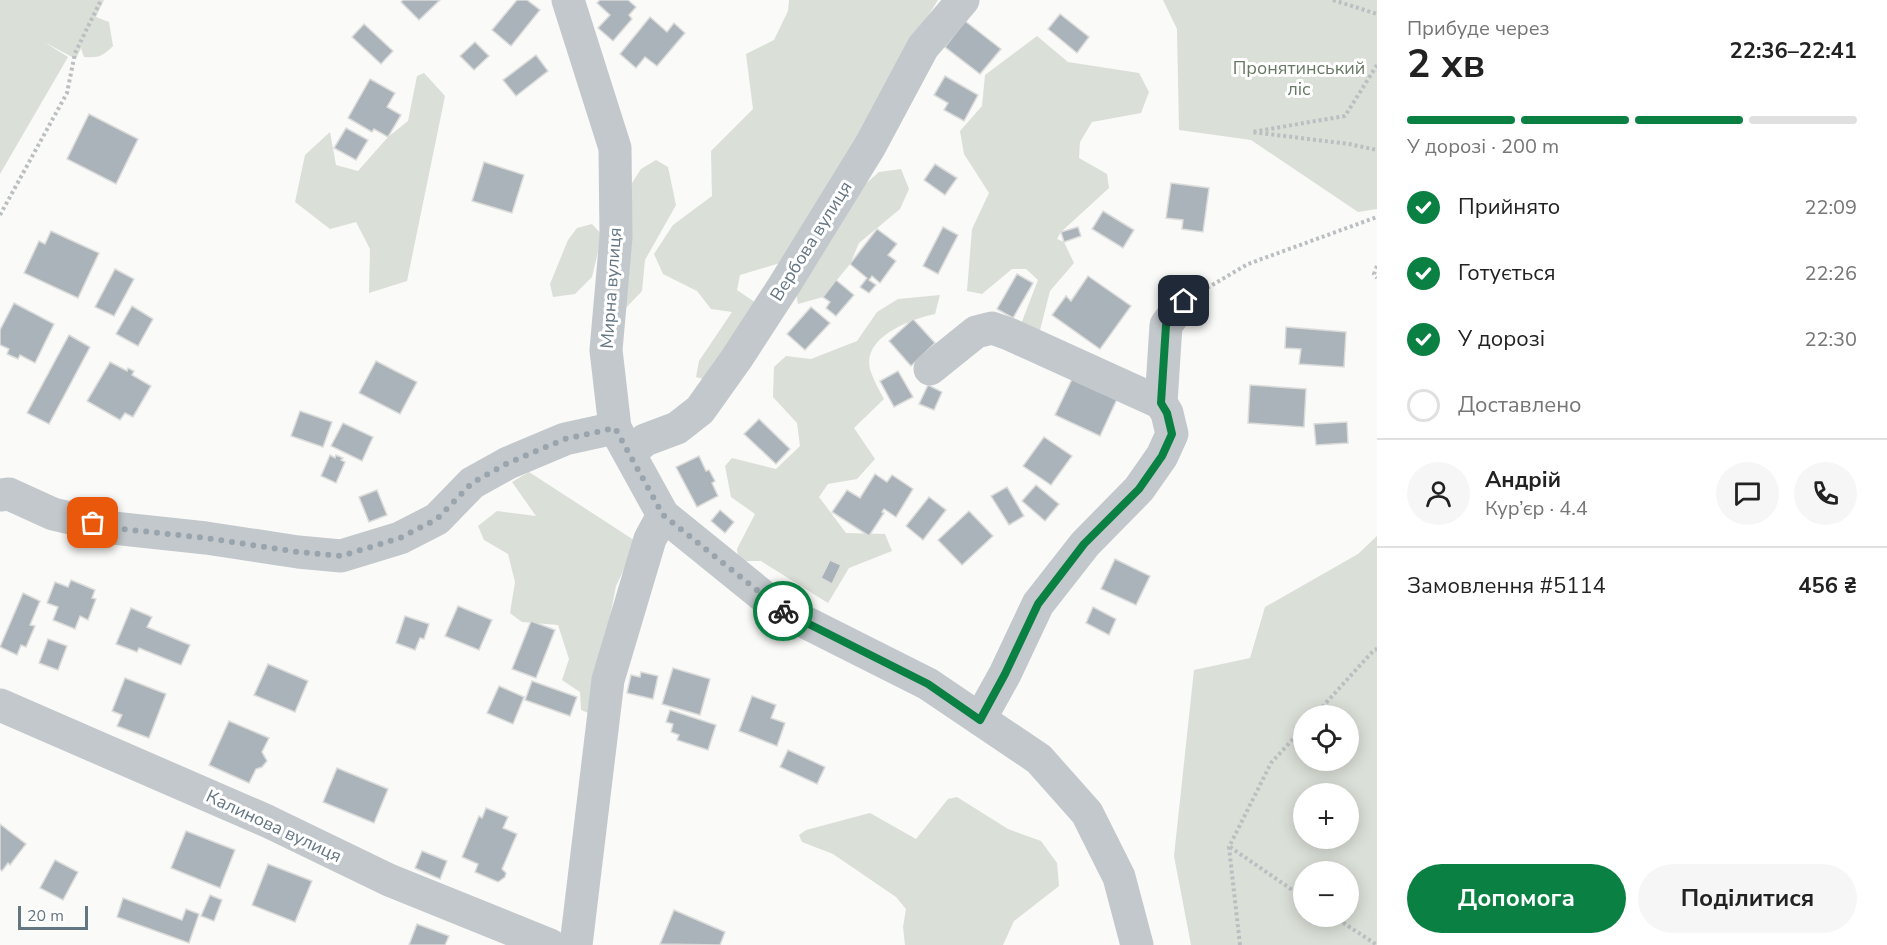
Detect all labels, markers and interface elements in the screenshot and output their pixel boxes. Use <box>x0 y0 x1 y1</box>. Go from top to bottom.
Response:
text: Прибуде через <box>1407 15 1549 42</box>
text: 22:36–22:41 <box>1729 36 1857 66</box>
text: 2 хв <box>1407 38 1485 91</box>
park label: Пронятинський ліс <box>1233 56 1365 101</box>
text: У дорозі · 200 m <box>1407 133 1559 160</box>
street label: Вербова вулиця <box>764 176 858 306</box>
icon: check <box>1407 191 1440 224</box>
text: Прийнято <box>1458 192 1560 222</box>
text: 22:09 <box>1804 194 1857 221</box>
street label: Мирна вулиця <box>595 227 627 349</box>
icon: check <box>1407 257 1440 290</box>
text: Готується <box>1458 258 1556 288</box>
text: 22:26 <box>1804 260 1857 287</box>
pin <box>1158 275 1209 326</box>
icon: home <box>1167 284 1200 317</box>
icon: check <box>1407 323 1440 356</box>
text: У дорозі <box>1458 324 1545 354</box>
text: 22:30 <box>1804 326 1857 353</box>
text: Доставлено <box>1458 390 1582 420</box>
button: person <box>1407 462 1470 525</box>
button: chat <box>1716 462 1779 525</box>
button: phone <box>1794 462 1857 525</box>
text: Андрій <box>1485 465 1561 495</box>
text: Кур’єр · 4.4 <box>1485 495 1588 522</box>
pin <box>67 497 118 548</box>
icon: bag <box>76 506 109 539</box>
text: Замовлення #5114 <box>1407 571 1606 601</box>
text: 456 ₴ <box>1798 571 1857 601</box>
courier <box>753 581 813 641</box>
icon: bike <box>767 595 800 628</box>
map controls <box>1293 705 1359 927</box>
button: locate <box>1293 705 1359 771</box>
button: + <box>1293 783 1359 849</box>
street label: Калинова вулиця <box>202 784 346 868</box>
button: − <box>1293 861 1359 927</box>
button: Допомога <box>1407 864 1626 933</box>
button: Поділитися <box>1638 864 1857 933</box>
scale bar <box>18 903 88 930</box>
text: 20 m <box>27 905 64 927</box>

